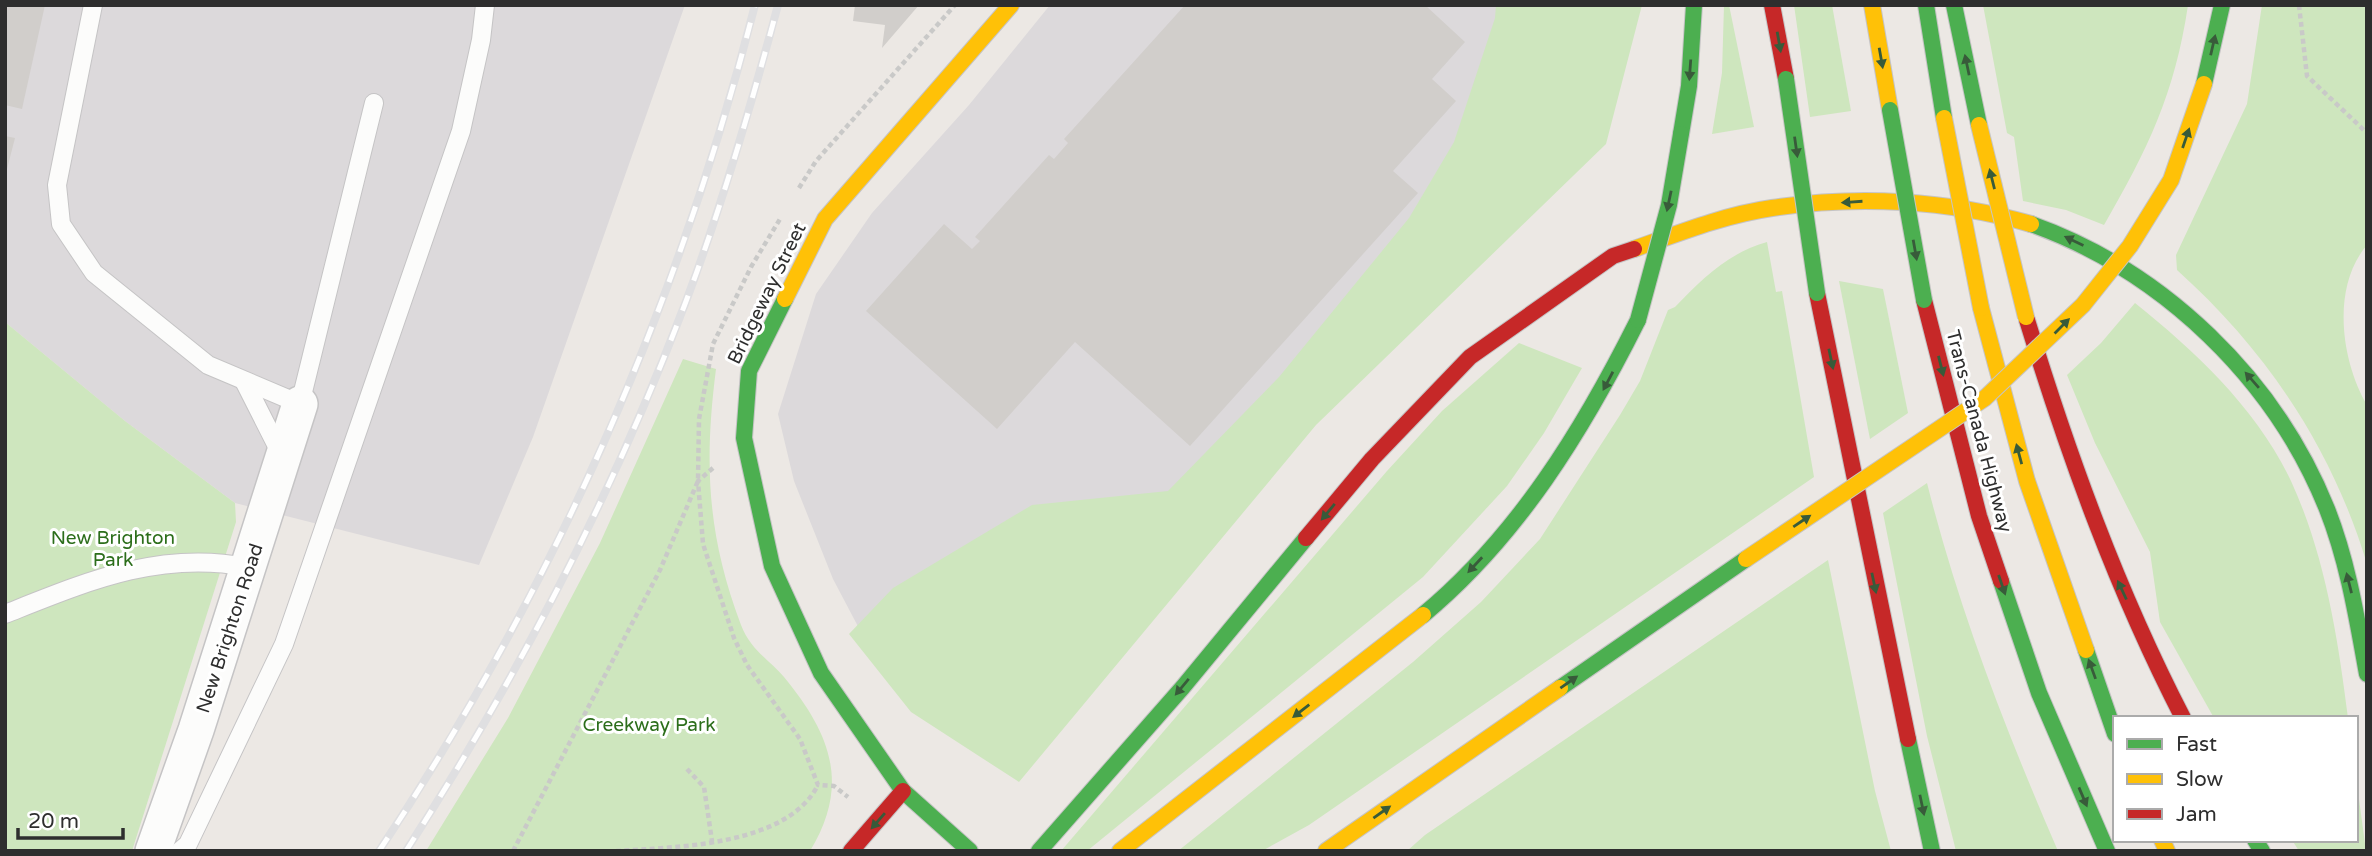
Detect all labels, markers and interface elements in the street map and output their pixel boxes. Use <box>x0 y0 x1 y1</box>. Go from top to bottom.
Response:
one-way arrow <box>1773 31 1784 53</box>
one-way arrow <box>2208 34 2219 56</box>
one-way arrow <box>1876 47 1887 69</box>
one-way arrow <box>1961 54 1972 76</box>
one-way arrow <box>1684 59 1695 81</box>
one-way arrow <box>2181 127 2192 148</box>
one-way arrow <box>1790 136 1801 158</box>
one-way arrow <box>1986 168 1997 190</box>
one-way arrow <box>1663 190 1674 212</box>
one-way arrow <box>1841 197 1863 208</box>
street label: Bridgeway Street <box>723 219 811 368</box>
one-way arrow <box>2064 235 2084 246</box>
one-way arrow <box>1910 239 1921 261</box>
one-way arrow <box>2054 318 2070 334</box>
street label: Trans-Canada Highway <box>1941 328 2017 535</box>
one-way arrow <box>1826 348 1837 370</box>
one-way arrow <box>1936 355 1947 377</box>
one-way arrow <box>1602 371 1614 391</box>
one-way arrow <box>2245 372 2260 389</box>
one-way arrow <box>2014 443 2024 464</box>
one-way arrow <box>1321 503 1336 520</box>
one-way arrow <box>1793 515 1812 528</box>
park label: New Brighton Park <box>51 527 175 571</box>
street label: New Brighton Road <box>192 541 268 716</box>
one-way arrow <box>1468 556 1484 573</box>
one-way arrow <box>1869 572 1880 594</box>
one-way arrow <box>2343 572 2354 594</box>
one-way arrow <box>1997 575 2008 596</box>
one-way arrow <box>2116 580 2128 600</box>
one-way arrow <box>2086 659 2097 680</box>
one-way arrow <box>1560 675 1578 689</box>
one-way arrow <box>1175 677 1190 695</box>
one-way arrow <box>1293 704 1311 719</box>
park label: Creekway Park <box>582 714 716 736</box>
legend <box>2113 716 2358 842</box>
text: Fast <box>2176 732 2217 757</box>
text: Slow <box>2176 767 2224 792</box>
one-way arrow <box>2078 787 2089 808</box>
one-way arrow <box>1917 794 1928 816</box>
scale bar <box>18 796 122 840</box>
text: Jam <box>2176 802 2217 827</box>
one-way arrow <box>1373 805 1391 819</box>
text: 20 m <box>28 809 79 834</box>
one-way arrow <box>871 813 886 830</box>

